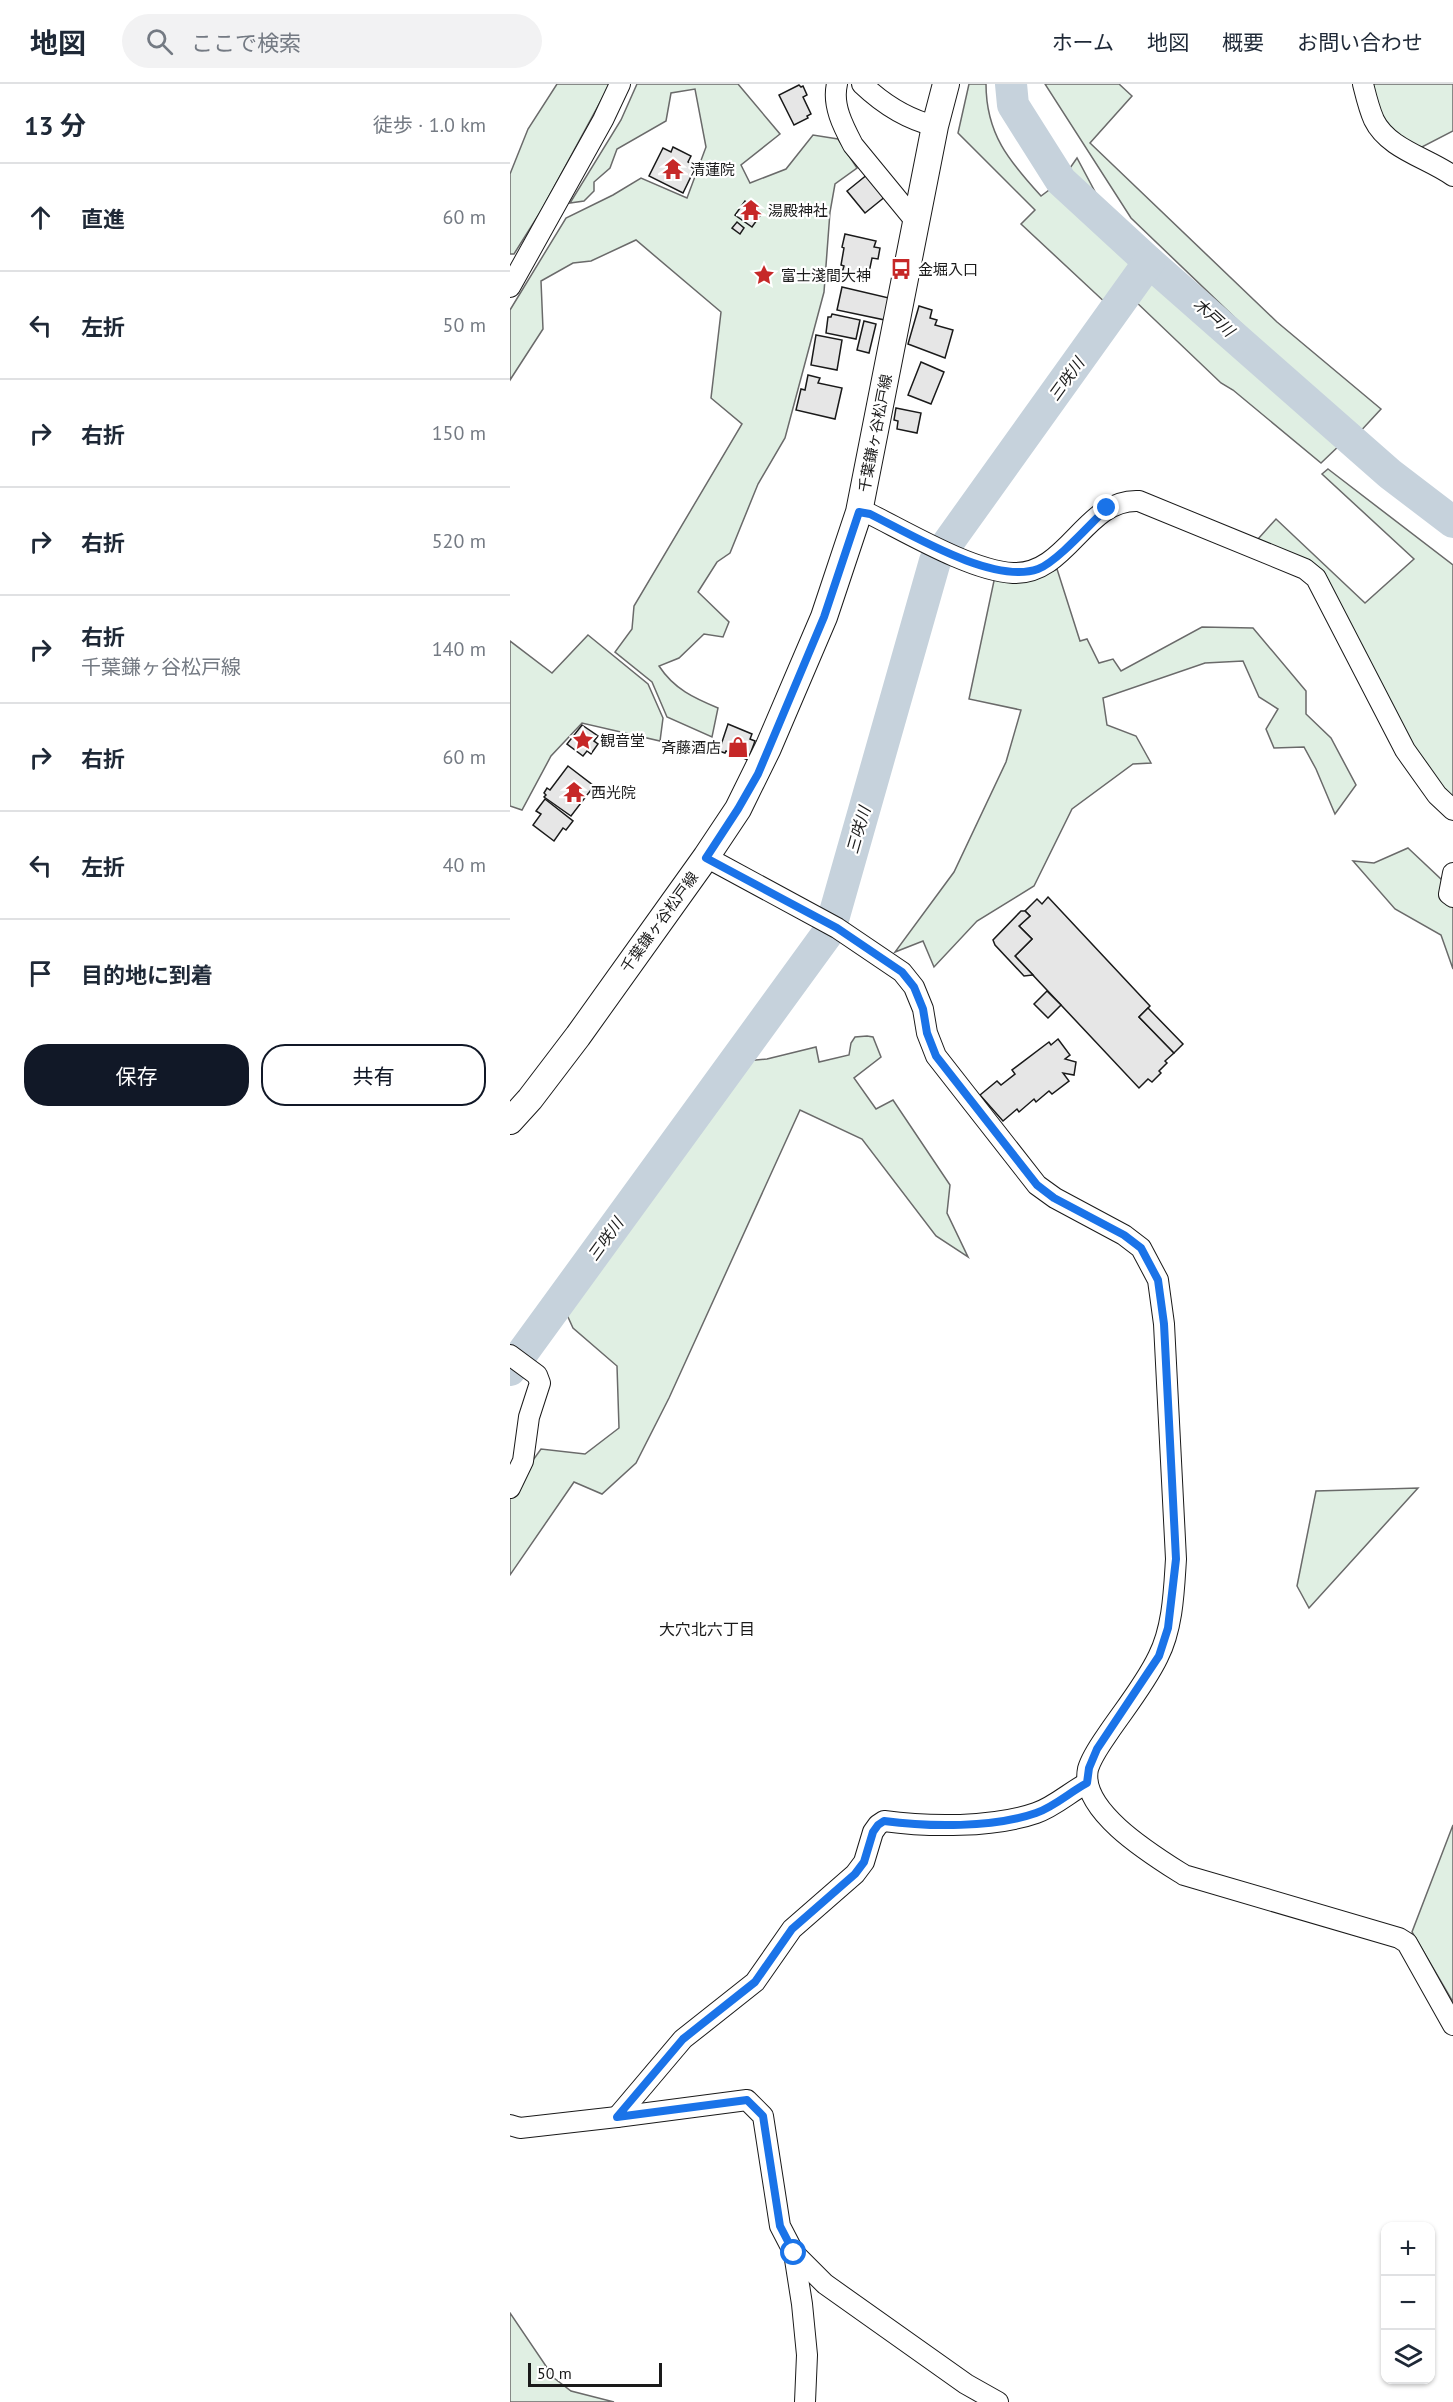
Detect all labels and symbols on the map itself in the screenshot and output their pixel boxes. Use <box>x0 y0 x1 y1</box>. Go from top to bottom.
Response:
temple icon: 清蓮院 <box>661 157 685 181</box>
place label: 清蓮院 <box>690 160 735 179</box>
temple icon: 湯殿神社 <box>739 198 763 222</box>
place label: 湯殿神社 <box>768 201 828 220</box>
bus stop icon: 金堀入口 <box>889 257 913 281</box>
place label: 金堀入口 <box>918 260 978 279</box>
place icon: 富士淺間大神 <box>752 263 776 287</box>
place label: 富士淺間大神 <box>781 266 871 285</box>
water label: 木戸川 <box>1189 294 1240 342</box>
water label: 三咲川 <box>1044 352 1089 404</box>
street label: 千葉鎌ヶ谷松戸線 <box>854 372 896 494</box>
route end <box>1093 494 1119 520</box>
place icon: 観音堂 <box>571 728 595 752</box>
place label: 観音堂 <box>600 731 645 750</box>
shop icon: 斉藤酒店 <box>726 735 750 759</box>
place label: 斉藤酒店 <box>661 738 721 757</box>
temple icon: 西光院 <box>562 780 586 804</box>
place label: 西光院 <box>591 783 636 802</box>
water label: 三咲川 <box>842 802 875 856</box>
street label: 千葉鎌ヶ谷松戸線 <box>616 868 702 976</box>
water label: 三咲川 <box>583 1212 628 1264</box>
district label: 大穴北六丁目 <box>659 1619 755 1639</box>
route start <box>780 2239 806 2265</box>
scale bar <box>528 2360 662 2388</box>

